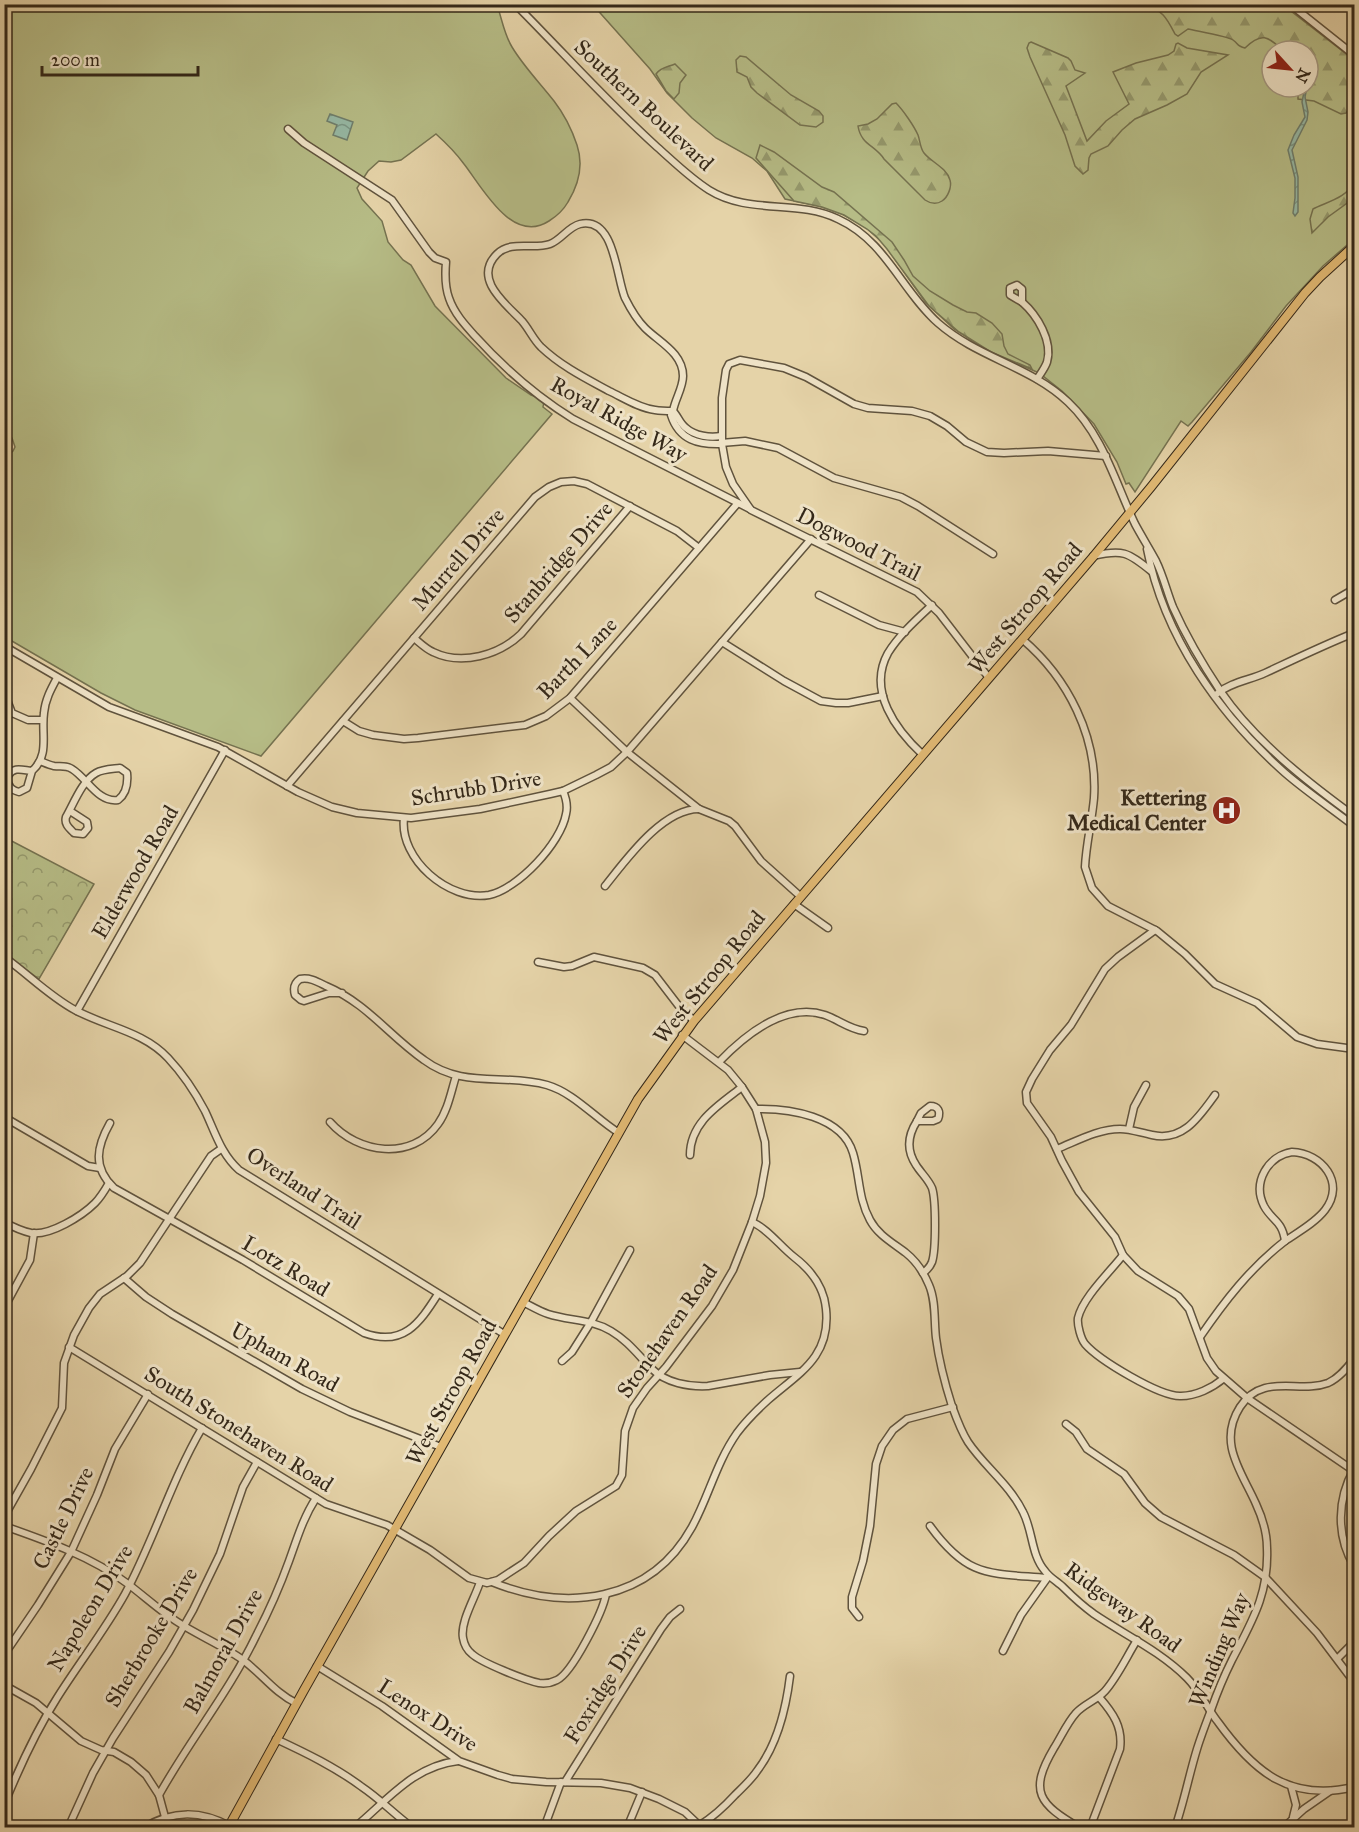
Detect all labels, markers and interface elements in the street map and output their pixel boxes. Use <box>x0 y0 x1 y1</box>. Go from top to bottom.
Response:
street label: Southern Boulevard <box>569 33 719 177</box>
scale bar <box>42 39 198 77</box>
north arrow <box>1260 39 1320 99</box>
text: 200 m <box>51 49 100 71</box>
text: N <box>1291 65 1314 86</box>
street label: Royal Ridge Way <box>546 370 693 468</box>
street label: Stanbridge Drive <box>498 496 618 628</box>
street label: Dogwood Trail <box>792 501 926 587</box>
street label: Murrell Drive <box>406 502 510 616</box>
street label: West Stroop Road <box>962 537 1088 679</box>
street label: Barth Lane <box>531 611 623 705</box>
street label: Schrubb Drive <box>409 764 543 812</box>
place label: Kettering Medical Center <box>1067 784 1207 836</box>
hospital icon: Kettering Medical Center <box>1211 794 1243 826</box>
street label: Elderwood Road <box>86 800 184 944</box>
street label: West Stroop Road <box>647 905 771 1049</box>
street label: Overland Trail <box>242 1141 366 1235</box>
street label: Lotz Road <box>237 1229 335 1303</box>
street label: Stonehaven Road <box>611 1259 723 1403</box>
street label: West Stroop Road <box>400 1314 502 1470</box>
street label: Upham Road <box>226 1316 344 1398</box>
street label: South Stonehaven Road <box>140 1360 338 1498</box>
street label: Castle Drive <box>27 1462 99 1574</box>
street label: Napoleon Drive <box>41 1540 139 1676</box>
street label: Ridgeway Road <box>1060 1556 1186 1658</box>
street label: Sherbrooke Drive <box>99 1562 203 1712</box>
street label: Balmoral Drive <box>178 1584 268 1718</box>
street label: Winding Way <box>1183 1588 1256 1711</box>
street label: Foxridge Drive <box>558 1620 652 1748</box>
street label: Lenox Drive <box>373 1673 483 1757</box>

